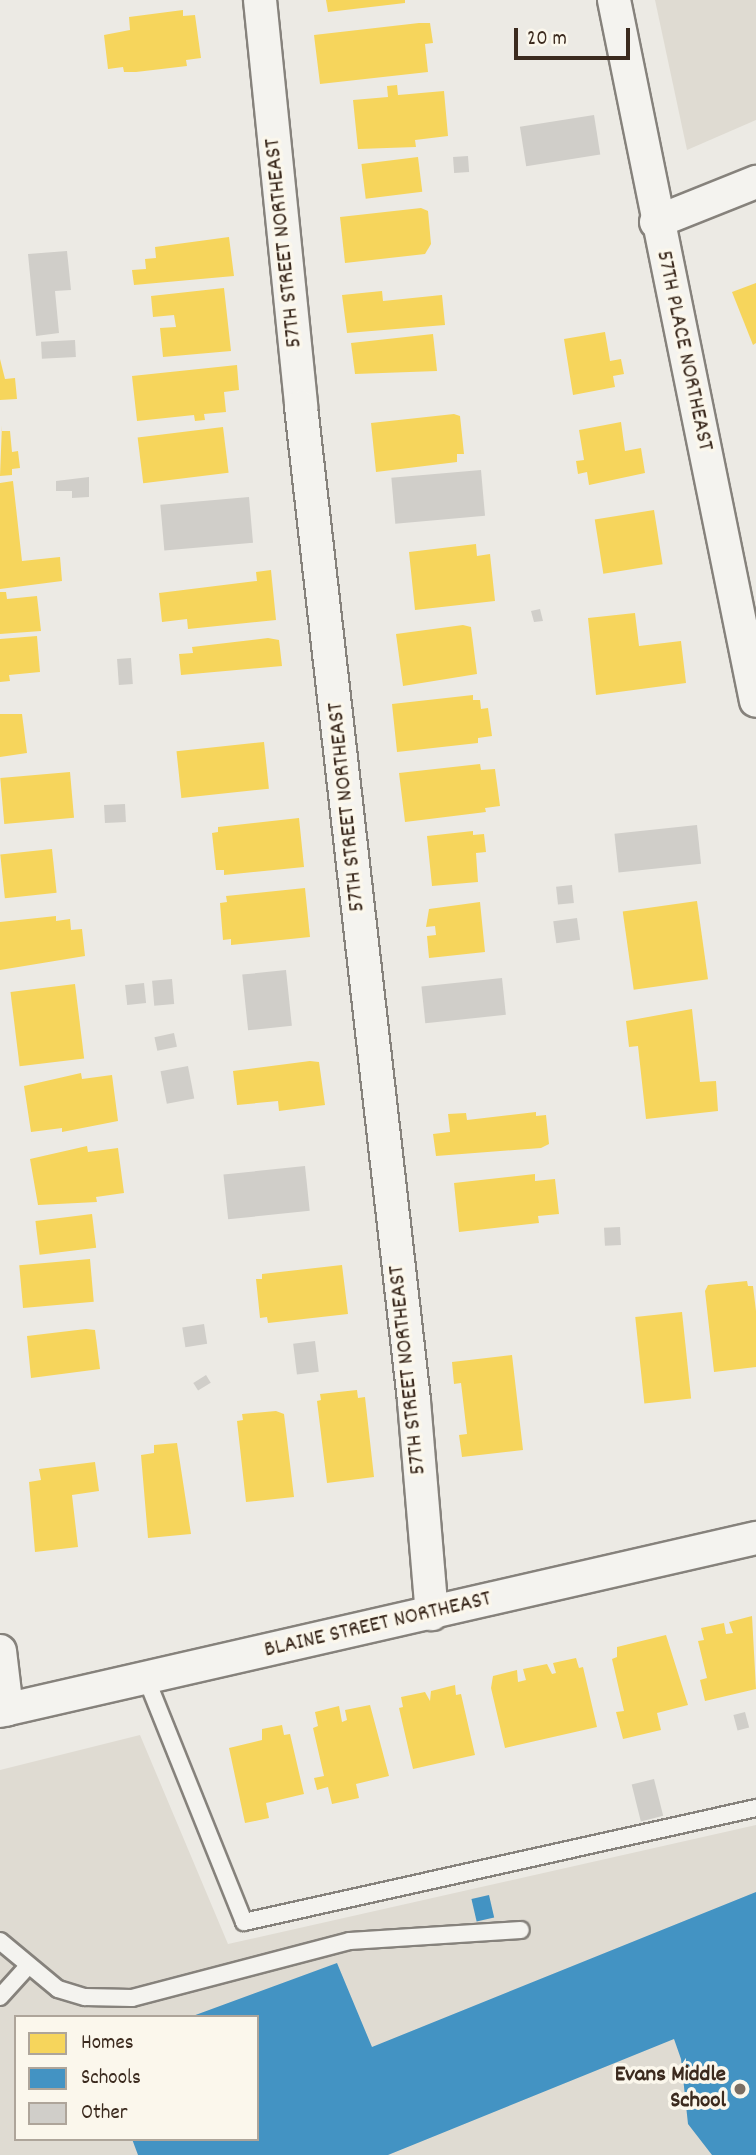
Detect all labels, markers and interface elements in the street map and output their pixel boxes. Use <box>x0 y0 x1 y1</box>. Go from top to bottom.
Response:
scale bar <box>518 14 634 58</box>
text: 20 m <box>527 25 567 55</box>
street label: 57TH STREET NORTHEAST <box>260 137 310 349</box>
street label: 57TH PLACE NORTHEAST <box>648 248 718 454</box>
street label: 57TH STREET NORTHEAST <box>323 701 373 913</box>
street label: 57TH STREET NORTHEAST <box>384 1264 434 1476</box>
street label: BLAINE STREET NORTHEAST <box>262 1586 494 1666</box>
legend <box>14 2015 259 2141</box>
text: Homes <box>81 2029 134 2059</box>
place label: Evans Middle School <box>615 2062 726 2116</box>
text: Schools <box>81 2064 141 2094</box>
marker: Evans Middle School <box>732 2081 748 2097</box>
text: Other <box>81 2099 127 2129</box>

